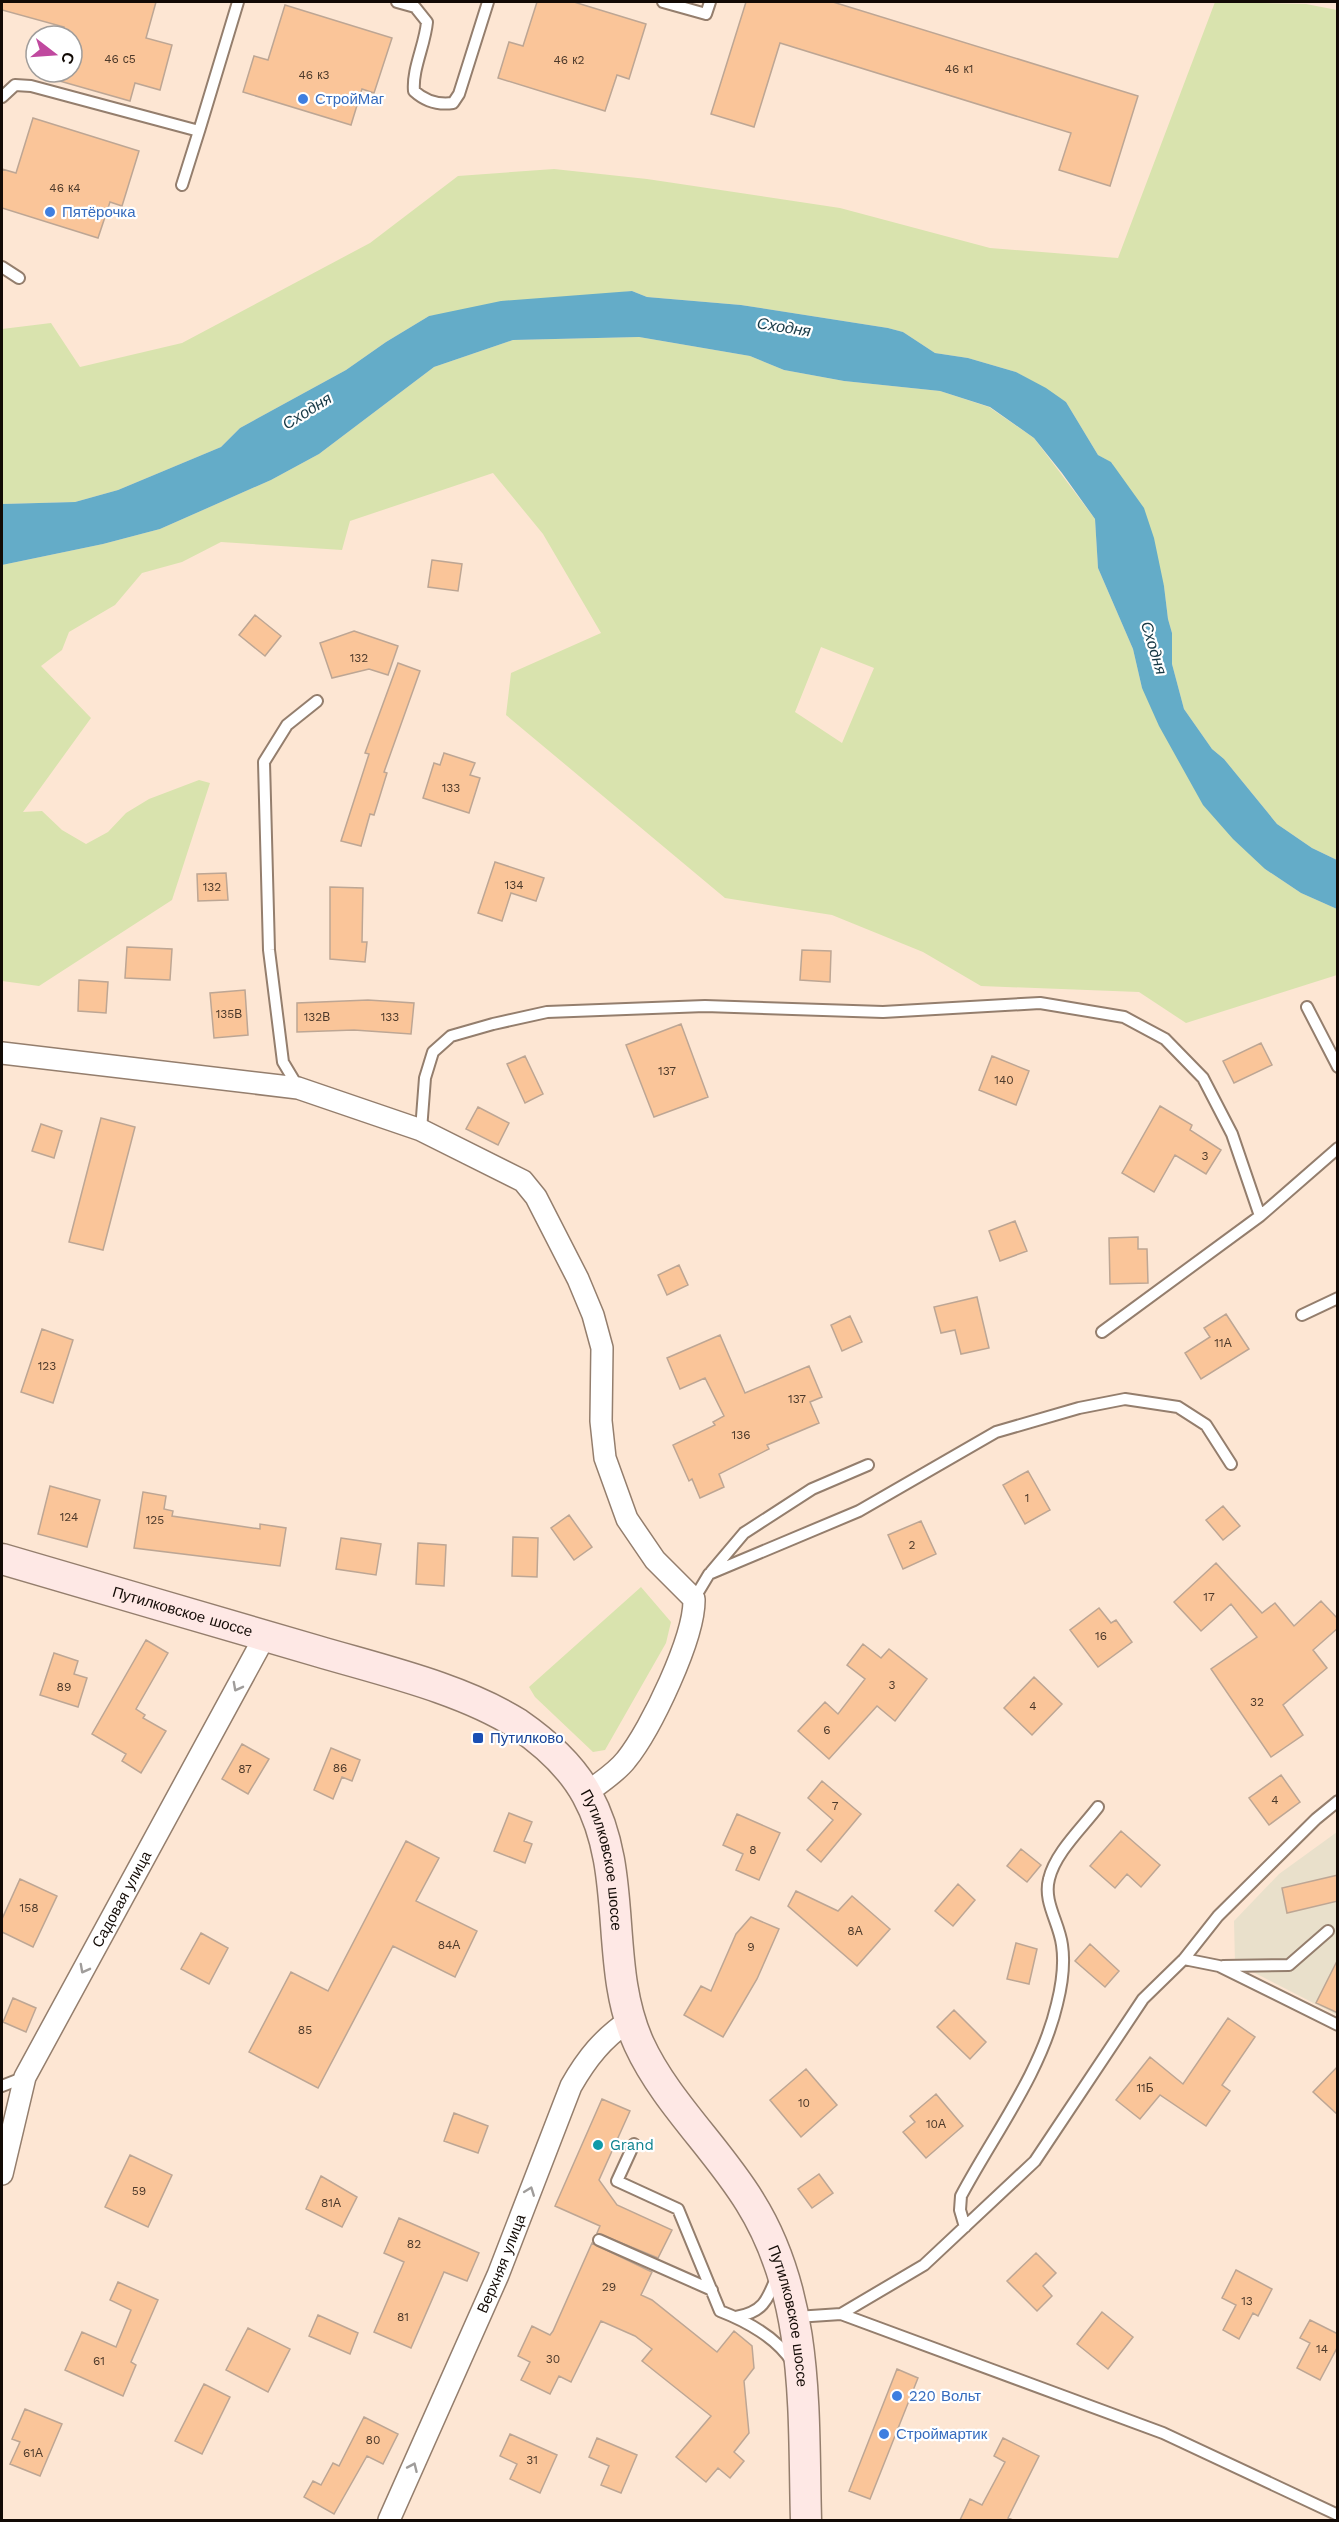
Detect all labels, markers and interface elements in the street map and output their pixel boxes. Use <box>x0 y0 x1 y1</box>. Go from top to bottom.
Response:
north arrow <box>24 24 84 84</box>
text: С <box>57 50 79 67</box>
house number: 46 с5 <box>104 52 136 66</box>
house number: 46 к2 <box>554 53 584 67</box>
house number: 46 к1 <box>945 62 973 76</box>
house number: 46 к3 <box>299 68 329 82</box>
place label: СтройМаг <box>315 90 385 108</box>
marker: СтройМаг <box>296 92 310 106</box>
house number: 46 к4 <box>49 181 81 195</box>
place label: Пятёрочка <box>62 203 136 221</box>
marker: Пятёрочка <box>43 205 57 219</box>
water label: Сходня <box>756 313 813 341</box>
water label: Сходня <box>279 388 336 433</box>
water label: Сходня <box>1137 619 1171 677</box>
house number: 132 <box>350 651 368 665</box>
house number: 133 <box>442 781 460 795</box>
house number: 134 <box>504 878 524 892</box>
house number: 132 <box>203 880 221 894</box>
house number: 135В <box>216 1007 242 1021</box>
house number: 132В <box>304 1010 330 1024</box>
house number: 133 <box>381 1010 399 1024</box>
house number: 137 <box>658 1064 676 1078</box>
house number: 140 <box>994 1073 1014 1087</box>
house number: 3 <box>1202 1149 1209 1163</box>
house number: 11А <box>1214 1336 1232 1350</box>
house number: 123 <box>38 1359 56 1373</box>
house number: 137 <box>788 1392 806 1406</box>
house number: 136 <box>732 1428 750 1442</box>
house number: 1 <box>1025 1491 1029 1505</box>
house number: 124 <box>60 1510 78 1524</box>
house number: 125 <box>146 1513 164 1527</box>
house number: 2 <box>909 1538 916 1552</box>
street label: Путилковское шоссе <box>110 1583 255 1641</box>
house number: 17 <box>1203 1590 1215 1604</box>
house number: 16 <box>1095 1629 1107 1643</box>
house number: 3 <box>889 1678 896 1692</box>
house number: 89 <box>57 1680 71 1694</box>
one-way arrow <box>233 1681 244 1691</box>
house number: 32 <box>1250 1695 1264 1709</box>
house number: 4 <box>1029 1699 1037 1713</box>
house number: 6 <box>823 1723 831 1737</box>
place label: Путилково <box>490 1729 564 1747</box>
marker: Путилково <box>471 1731 485 1745</box>
house number: 86 <box>333 1761 347 1775</box>
house number: 87 <box>238 1762 252 1776</box>
street label: Путилковское шоссе <box>577 1786 625 1931</box>
house number: 4 <box>1271 1793 1279 1807</box>
house number: 7 <box>832 1799 839 1813</box>
house number: 8 <box>749 1843 757 1857</box>
street label: Садовая улица <box>88 1847 156 1951</box>
house number: 158 <box>19 1901 39 1915</box>
house number: 8А <box>847 1924 863 1938</box>
house number: 84А <box>438 1938 460 1952</box>
house number: 9 <box>747 1940 755 1954</box>
one-way arrow <box>80 1963 91 1974</box>
house number: 85 <box>298 2023 312 2037</box>
house number: 11Б <box>1136 2081 1154 2095</box>
house number: 10 <box>798 2096 810 2110</box>
house number: 10А <box>926 2117 946 2131</box>
place label: Grand <box>610 2136 654 2154</box>
marker: Grand <box>591 2138 605 2152</box>
house number: 59 <box>132 2184 146 2198</box>
one-way arrow <box>523 2186 536 2197</box>
house number: 81А <box>321 2196 341 2210</box>
street label: Верхняя улица <box>473 2211 530 2316</box>
house number: 82 <box>407 2237 421 2251</box>
street label: Путилковское шоссе <box>764 2243 811 2388</box>
house number: 29 <box>602 2280 616 2294</box>
house number: 13 <box>1241 2294 1253 2308</box>
house number: 81 <box>397 2310 409 2324</box>
house number: 14 <box>1316 2342 1328 2356</box>
house number: 30 <box>546 2352 560 2366</box>
house number: 61 <box>93 2354 105 2368</box>
place label: 220 Вольт <box>909 2387 981 2405</box>
marker: 220 Вольт <box>890 2389 904 2403</box>
place label: Строймартик <box>896 2425 988 2443</box>
marker: Строймартик <box>877 2427 891 2441</box>
house number: 80 <box>366 2433 380 2447</box>
house number: 61А <box>23 2446 43 2460</box>
house number: 31 <box>526 2453 538 2467</box>
one-way arrow <box>406 2463 418 2474</box>

